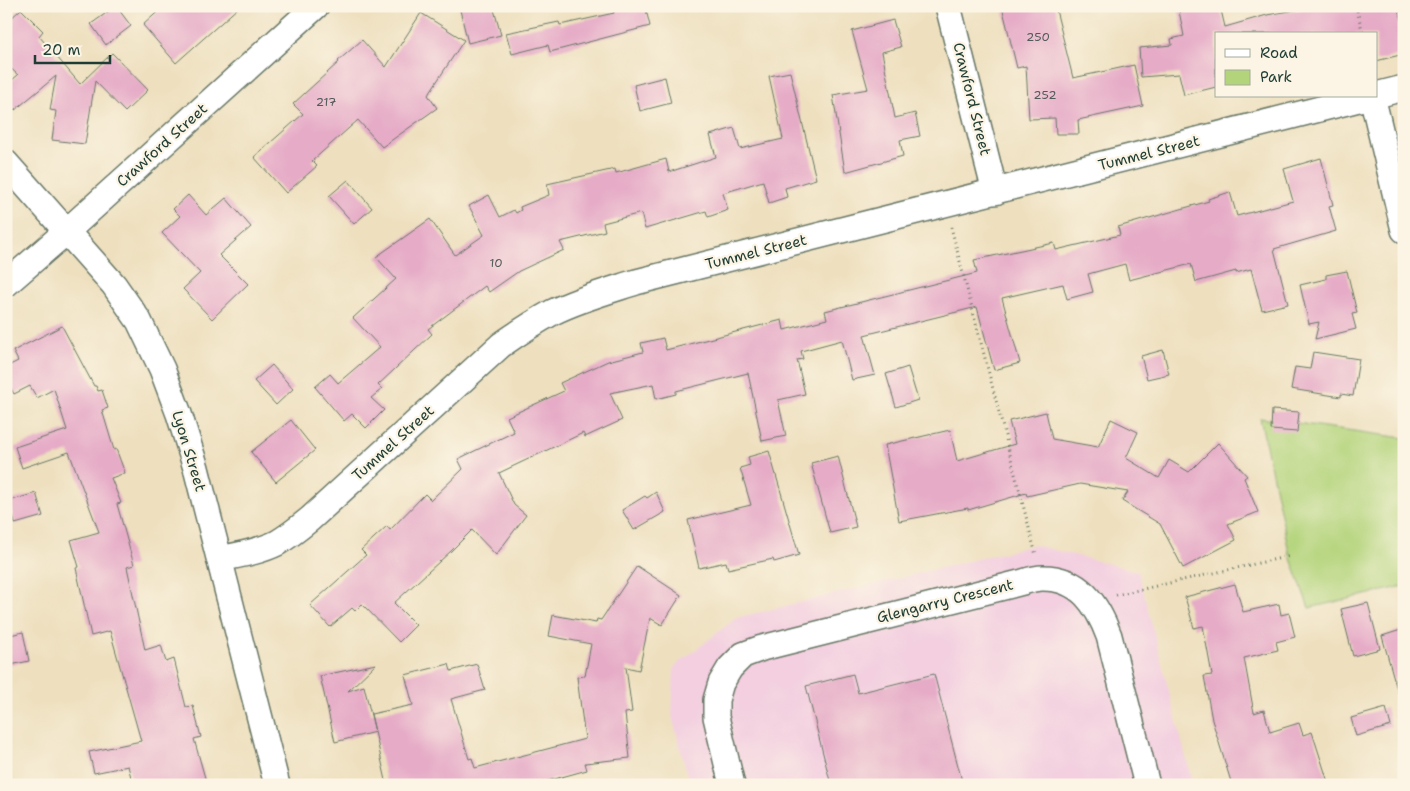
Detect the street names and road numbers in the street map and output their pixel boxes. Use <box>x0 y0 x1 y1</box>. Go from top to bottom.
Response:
street label: Crawford Street <box>948 40 996 158</box>
street label: Crawford Street <box>112 99 212 191</box>
street label: Tummel Street <box>1096 131 1202 175</box>
street label: Tummel Street <box>703 230 809 274</box>
street label: Tummel Street <box>348 401 438 485</box>
street label: Lyon Street <box>167 408 211 494</box>
street label: Glengarry Crescent <box>875 574 1015 628</box>

